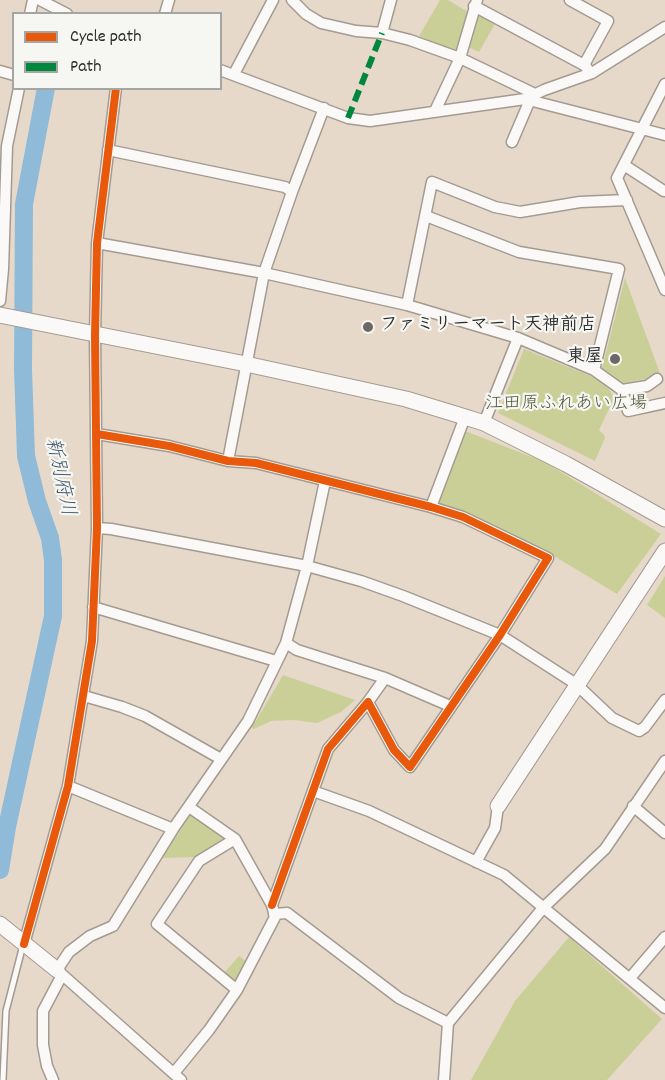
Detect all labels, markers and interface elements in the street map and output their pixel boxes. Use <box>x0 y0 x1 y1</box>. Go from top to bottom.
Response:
legend <box>12 12 222 90</box>
text: Cycle path <box>70 25 141 50</box>
text: Path <box>70 55 102 80</box>
place label: ファミリーマート天神前店 <box>380 316 596 338</box>
marker: ファミリーマート天神前店 <box>361 320 375 334</box>
place label: 東屋 <box>567 348 603 370</box>
marker: 東屋 <box>608 352 622 366</box>
park label: 江田原ふれあい広場 <box>485 395 647 417</box>
water label: 新別府川 <box>38 435 78 519</box>

